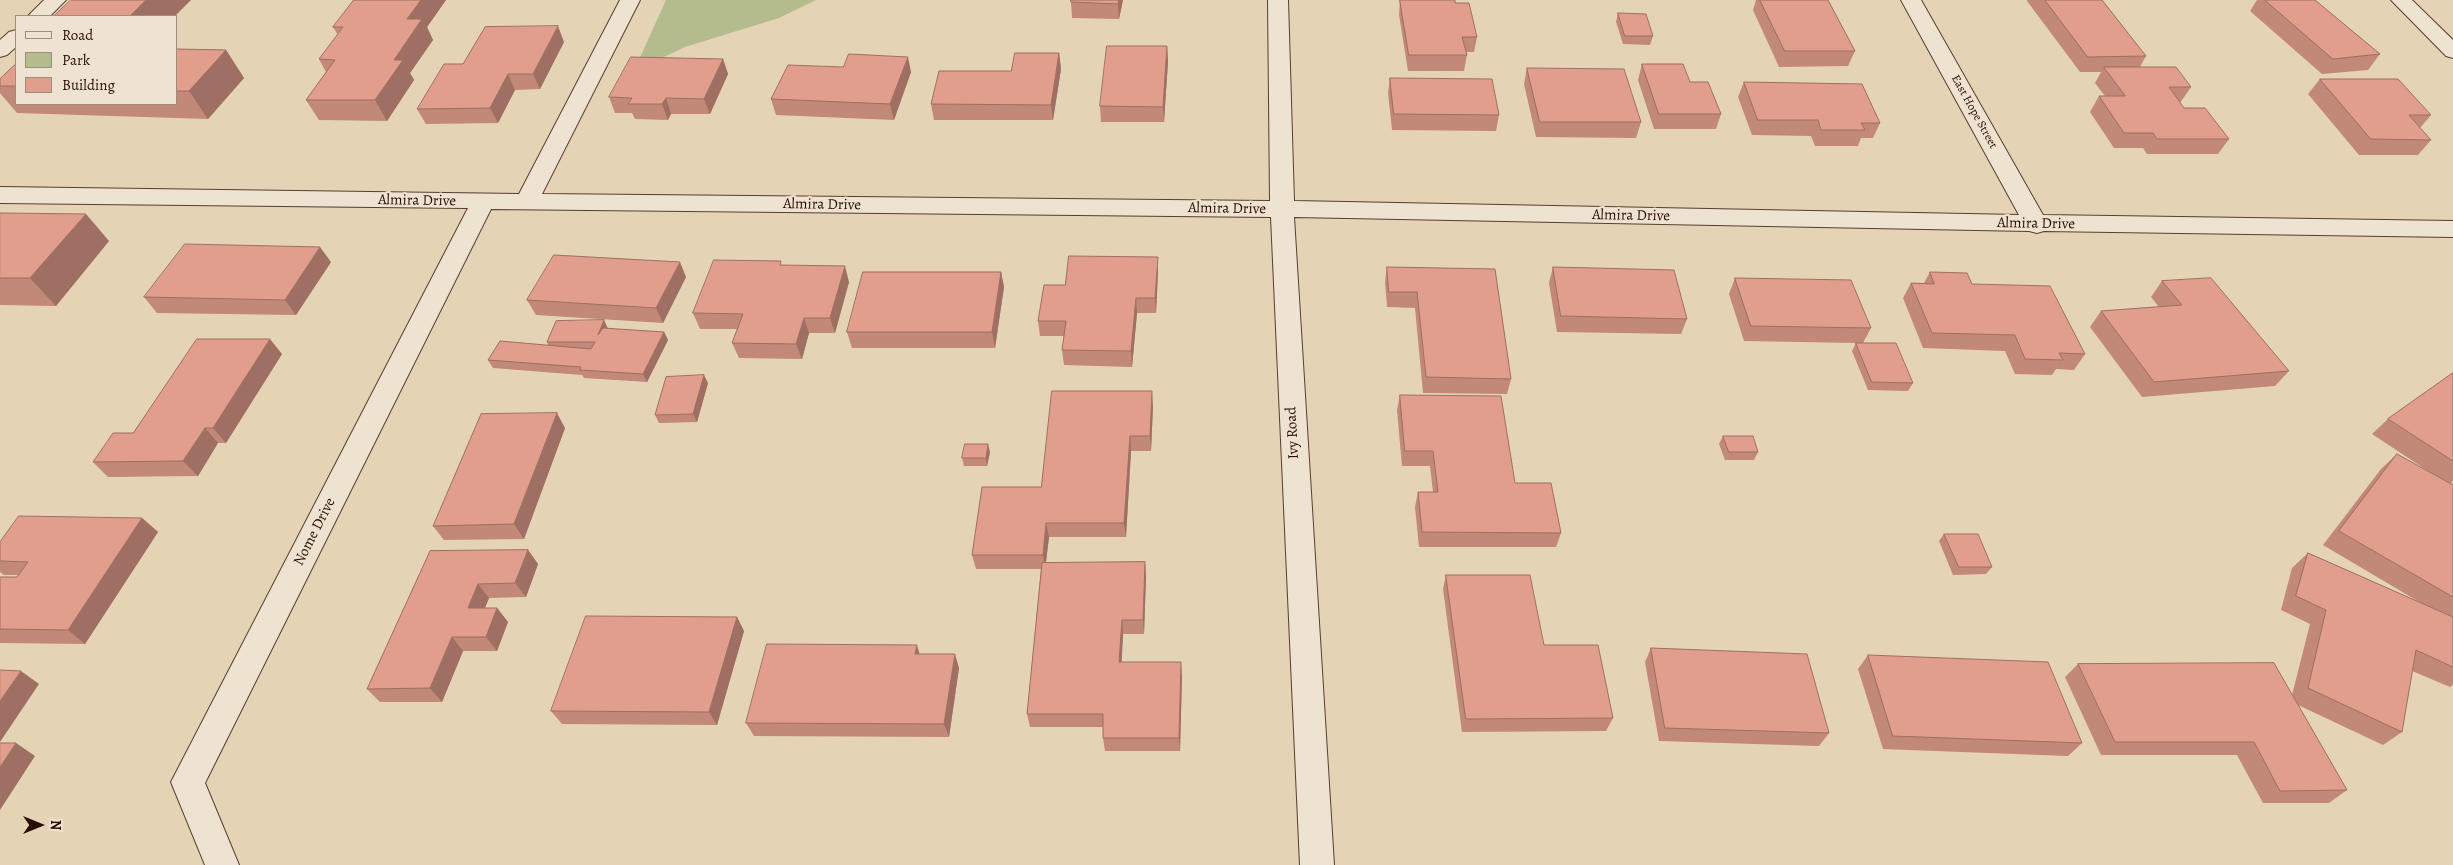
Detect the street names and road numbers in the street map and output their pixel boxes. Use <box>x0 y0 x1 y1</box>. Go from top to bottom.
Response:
street label: East Hope Street <box>1948 73 2000 151</box>
street label: Almira Drive <box>378 191 456 211</box>
street label: Almira Drive <box>783 195 861 215</box>
street label: Almira Drive <box>1188 199 1266 219</box>
street label: Almira Drive <box>1592 206 1670 226</box>
street label: Almira Drive <box>1997 214 2075 234</box>
street label: Ivy Road <box>1283 406 1303 460</box>
street label: Nome Drive <box>290 495 340 569</box>

